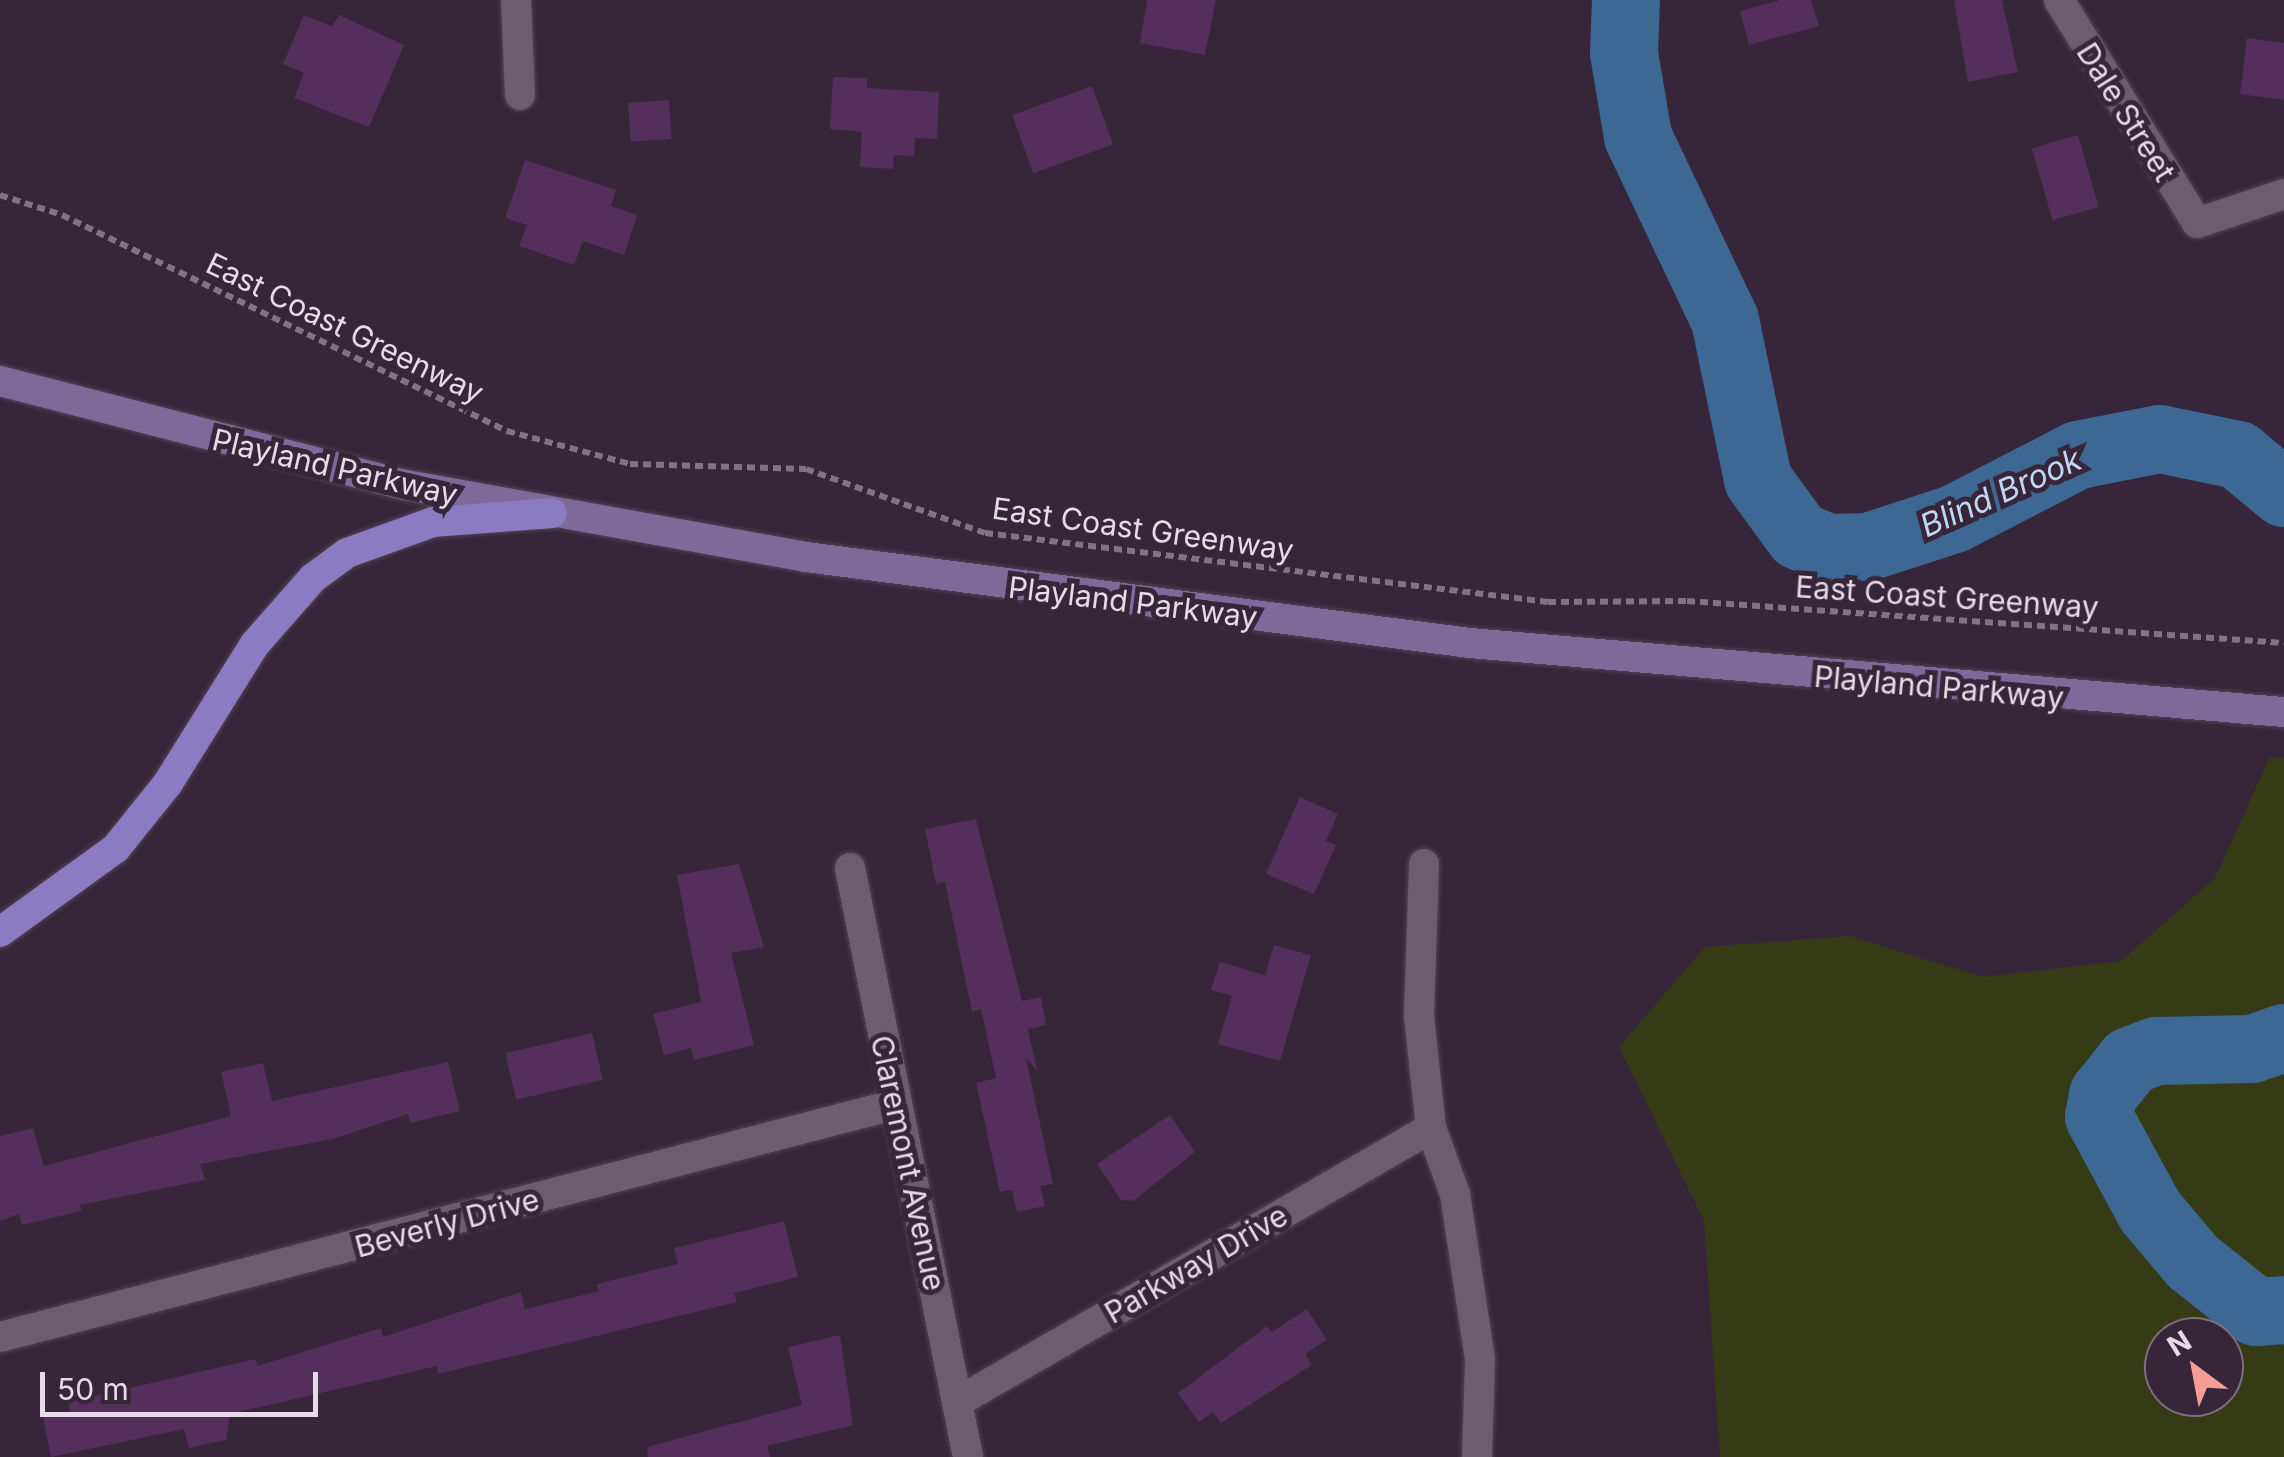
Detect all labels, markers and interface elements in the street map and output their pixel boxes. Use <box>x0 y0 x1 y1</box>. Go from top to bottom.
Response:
street label: Dale Street <box>2069 36 2183 188</box>
street label: East Coast Greenway <box>201 245 489 411</box>
street label: Playland Parkway <box>209 421 461 513</box>
water label: Blind Brook <box>1914 440 2088 546</box>
street label: East Coast Greenway <box>990 490 1296 568</box>
street label: East Coast Greenway <box>1794 568 2100 626</box>
street label: Playland Parkway <box>1006 569 1260 635</box>
street label: Playland Parkway <box>1813 658 2065 716</box>
street label: Claremont Avenue <box>863 1032 953 1294</box>
street label: Beverly Drive <box>351 1181 543 1265</box>
street label: Parkway Drive <box>1098 1197 1294 1331</box>
north arrow <box>2144 1317 2244 1417</box>
text: N <box>2161 1323 2197 1363</box>
scale bar <box>45 1352 322 1414</box>
text: 50 m <box>57 1371 129 1407</box>

